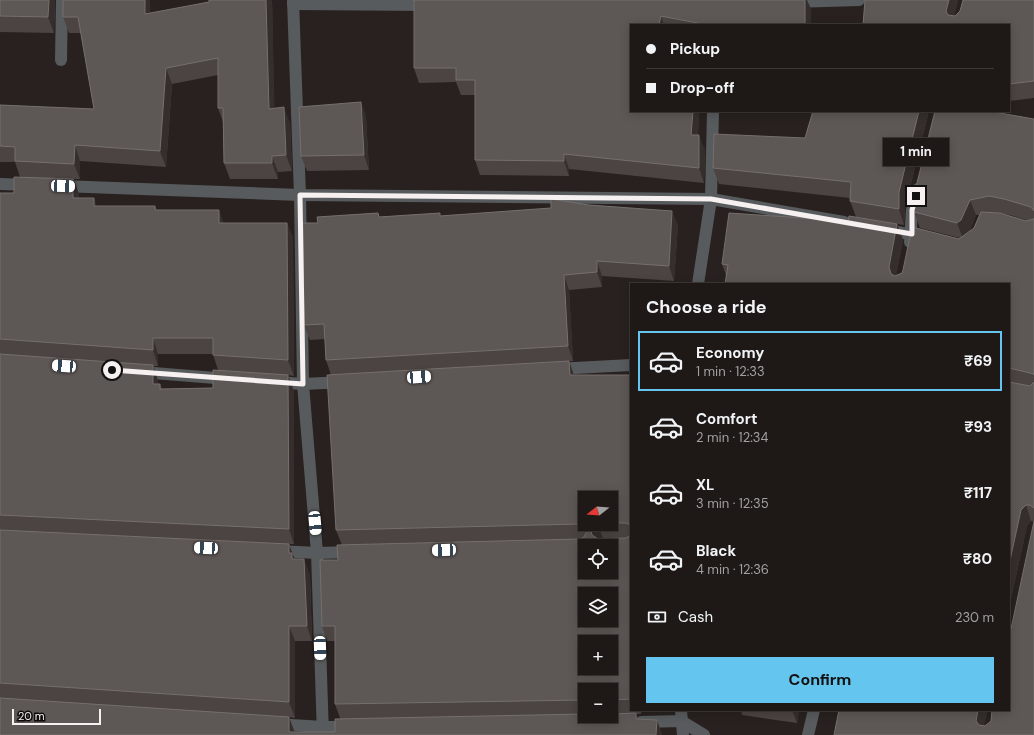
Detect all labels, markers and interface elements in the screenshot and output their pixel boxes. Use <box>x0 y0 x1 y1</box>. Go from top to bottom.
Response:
text: Pickup <box>670 39 720 59</box>
text: Drop-off <box>670 78 735 98</box>
callout: 1 min <box>883 138 949 166</box>
text: 1 min <box>900 143 932 160</box>
car <box>51 180 75 192</box>
route end <box>907 187 925 205</box>
text: Choose a ride <box>646 295 767 319</box>
icon: car <box>648 343 684 379</box>
text: Economy <box>696 343 764 363</box>
text: ₹69 <box>964 351 992 371</box>
car <box>52 359 76 373</box>
route start <box>103 361 121 379</box>
text: 1 min · 12:33 <box>696 363 765 380</box>
car <box>407 370 431 384</box>
icon: car <box>648 409 684 445</box>
text: Comfort <box>696 409 757 429</box>
text: ₹93 <box>964 417 992 437</box>
text: 2 min · 12:34 <box>696 429 768 446</box>
icon: car <box>648 475 684 511</box>
text: XL <box>696 475 714 495</box>
text: ₹117 <box>964 483 992 503</box>
north arrow <box>578 491 618 531</box>
map controls <box>578 491 618 723</box>
text: 3 min · 12:35 <box>696 495 769 512</box>
car <box>308 511 322 535</box>
button: locate <box>578 539 618 579</box>
car <box>194 541 218 555</box>
icon: car <box>648 541 684 577</box>
text: Black <box>696 541 736 561</box>
car <box>432 544 456 556</box>
text: ₹80 <box>963 549 992 569</box>
text: 4 min · 12:36 <box>696 561 769 578</box>
button: layers <box>578 587 618 627</box>
icon: cash <box>646 606 668 628</box>
text: Cash <box>678 607 713 627</box>
text: 230 m <box>955 609 994 626</box>
button: + <box>578 635 618 675</box>
car <box>314 636 326 660</box>
button: Confirm <box>646 657 994 703</box>
button: − <box>578 683 618 723</box>
scale bar <box>12 707 101 726</box>
text: 20 m <box>18 709 44 723</box>

